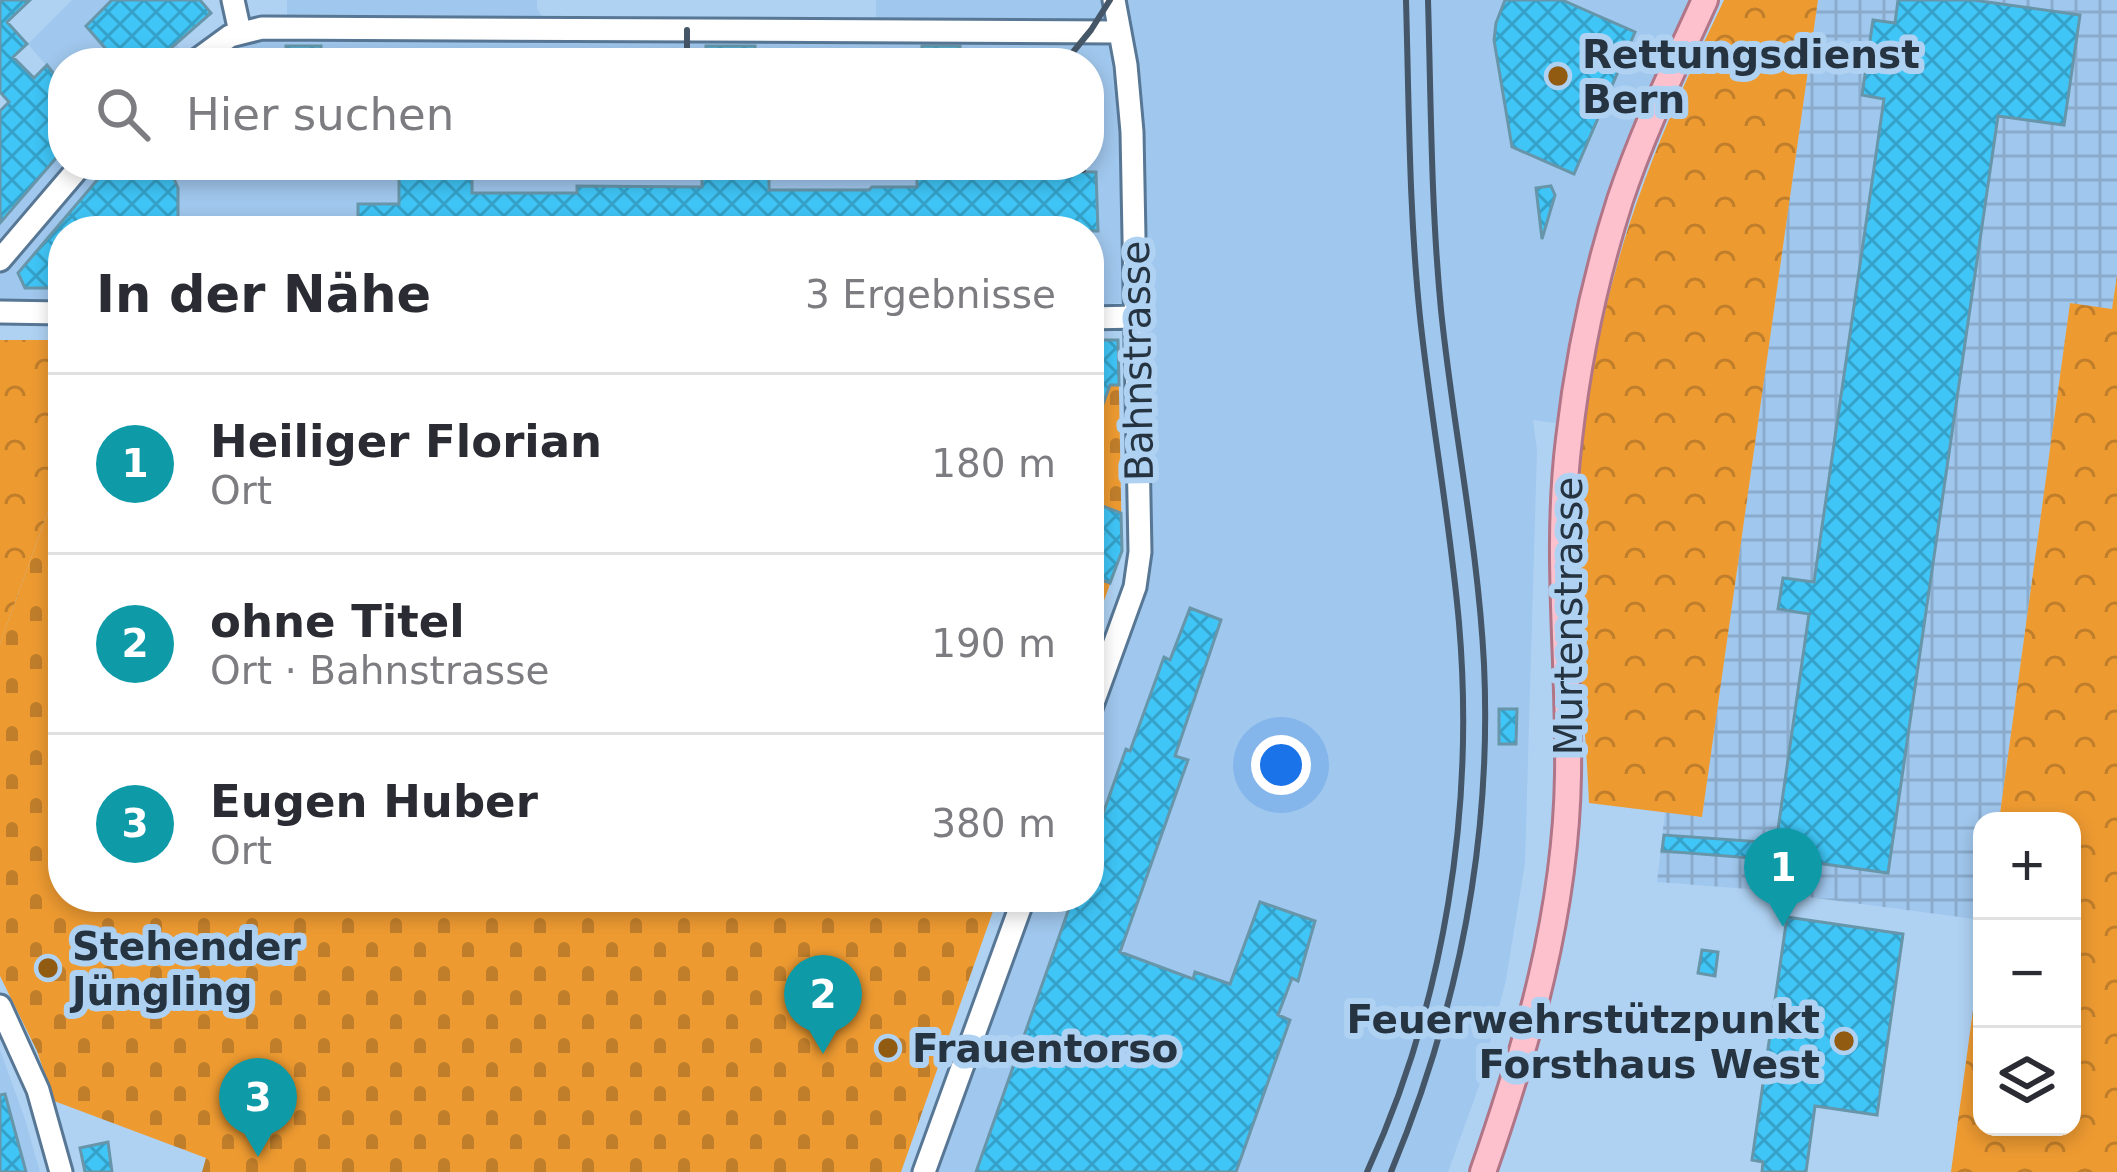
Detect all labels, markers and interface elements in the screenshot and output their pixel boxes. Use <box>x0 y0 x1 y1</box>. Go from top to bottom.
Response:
place label: Rettungsdienst Bern <box>1582 32 1920 122</box>
search box <box>48 48 1104 180</box>
marker: Rettungsdienst Bern <box>1545 63 1571 89</box>
icon: search <box>90 81 156 147</box>
text: Hier suchen <box>186 88 454 141</box>
street label: Bahnstrasse <box>1113 240 1162 481</box>
text: In der Nähe <box>96 265 431 324</box>
text: 3 Ergebnisse <box>805 272 1056 317</box>
text: Heiliger Florian <box>210 415 602 468</box>
text: 1 <box>121 441 149 486</box>
text: 180 m <box>931 441 1056 486</box>
text: Ort <box>210 468 272 513</box>
street label: Murtenstrasse <box>1546 477 1591 755</box>
text: ohne Titel <box>210 595 465 648</box>
text: 2 <box>121 621 149 666</box>
text: 190 m <box>931 621 1056 666</box>
text: Ort · Bahnstrasse <box>210 648 549 693</box>
your location <box>1251 735 1311 795</box>
text: Eugen Huber <box>210 775 538 828</box>
text: 3 <box>121 801 149 846</box>
text: 380 m <box>931 801 1056 846</box>
map controls <box>1973 812 2081 1136</box>
button: + <box>1973 812 2081 920</box>
text: Ort <box>210 828 272 873</box>
pin: 1 <box>1744 828 1822 927</box>
button: − <box>1973 920 2081 1028</box>
place label: Stehender Jüngling <box>69 924 302 1014</box>
marker: Stehender Jüngling <box>35 955 61 981</box>
pin: 2 <box>784 955 862 1054</box>
place label: Feuerwehrstützpunkt Forsthaus West <box>1347 997 1820 1087</box>
place label: Frauentorso <box>912 1026 1178 1071</box>
marker: Feuerwehrstützpunkt Forsthaus West <box>1831 1028 1857 1054</box>
button: layers <box>1973 1028 2081 1136</box>
marker: Frauentorso <box>875 1035 901 1061</box>
pin: 3 <box>219 1058 297 1157</box>

